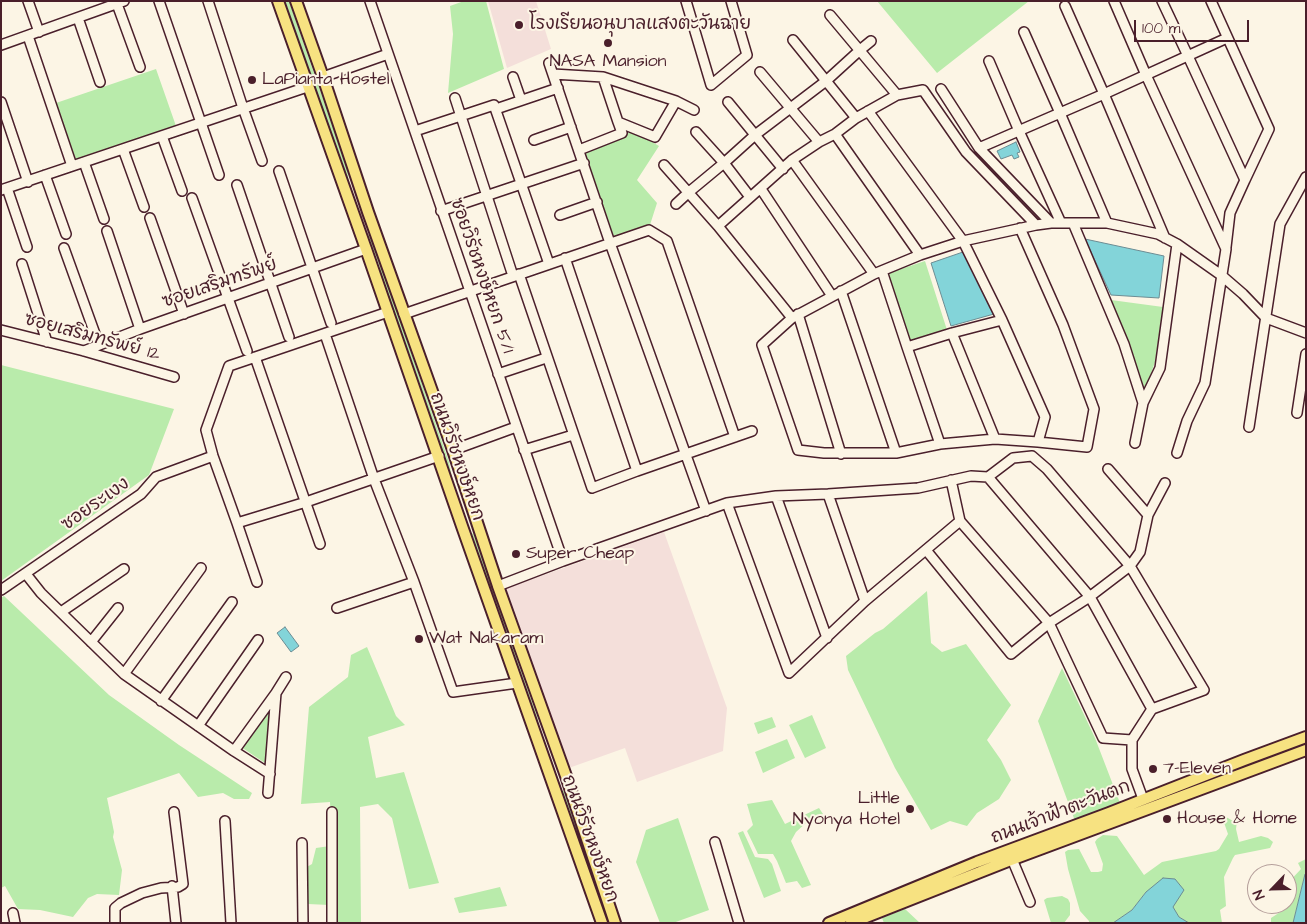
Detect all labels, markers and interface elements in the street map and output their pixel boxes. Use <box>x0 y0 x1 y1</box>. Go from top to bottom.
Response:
scale bar <box>1137 10 1252 42</box>
place label: โรงเรียนอนุบาลแสงตะวันฉาย <box>529 14 751 36</box>
text: 100 m <box>1142 18 1181 39</box>
marker: โรงเรียนอนุบาลแสงตะวันฉาย <box>513 19 525 31</box>
marker: NASA Mansion <box>602 37 614 49</box>
place label: NASA Mansion <box>549 51 667 73</box>
place label: LaPianta Hostel <box>262 69 390 91</box>
marker: LaPianta Hostel <box>246 74 258 86</box>
street label: ซอยวิรัชหงษ์หยก 5/1 <box>444 196 518 356</box>
street label: ซอยเสริมทรัพย์ <box>160 254 280 314</box>
street label: ซอยเสริมทรัพย์ 12 <box>22 309 162 367</box>
street label: ถนนวิรัชหงษ์หยก <box>424 390 488 524</box>
street label: ซอยระเงง <box>58 474 134 536</box>
place label: Super Cheap <box>526 543 634 565</box>
marker: Super Cheap <box>510 548 522 560</box>
place label: Wat Nakaram <box>429 628 543 650</box>
marker: Wat Nakaram <box>413 633 425 645</box>
place label: 7-Eleven <box>1163 758 1231 780</box>
marker: 7-Eleven <box>1147 763 1159 775</box>
street label: ถนนวิรัชหงษ์หยก <box>556 772 622 906</box>
street label: ถนนเจ้าฟ้าตะวันตก <box>988 776 1134 850</box>
place label: Little Nyonya Hotel <box>793 788 900 831</box>
marker: Little Nyonya Hotel <box>904 803 916 815</box>
place label: House & Home <box>1177 808 1297 830</box>
marker: House & Home <box>1161 813 1173 825</box>
north arrow <box>1247 864 1297 914</box>
text: N <box>1248 887 1270 903</box>

